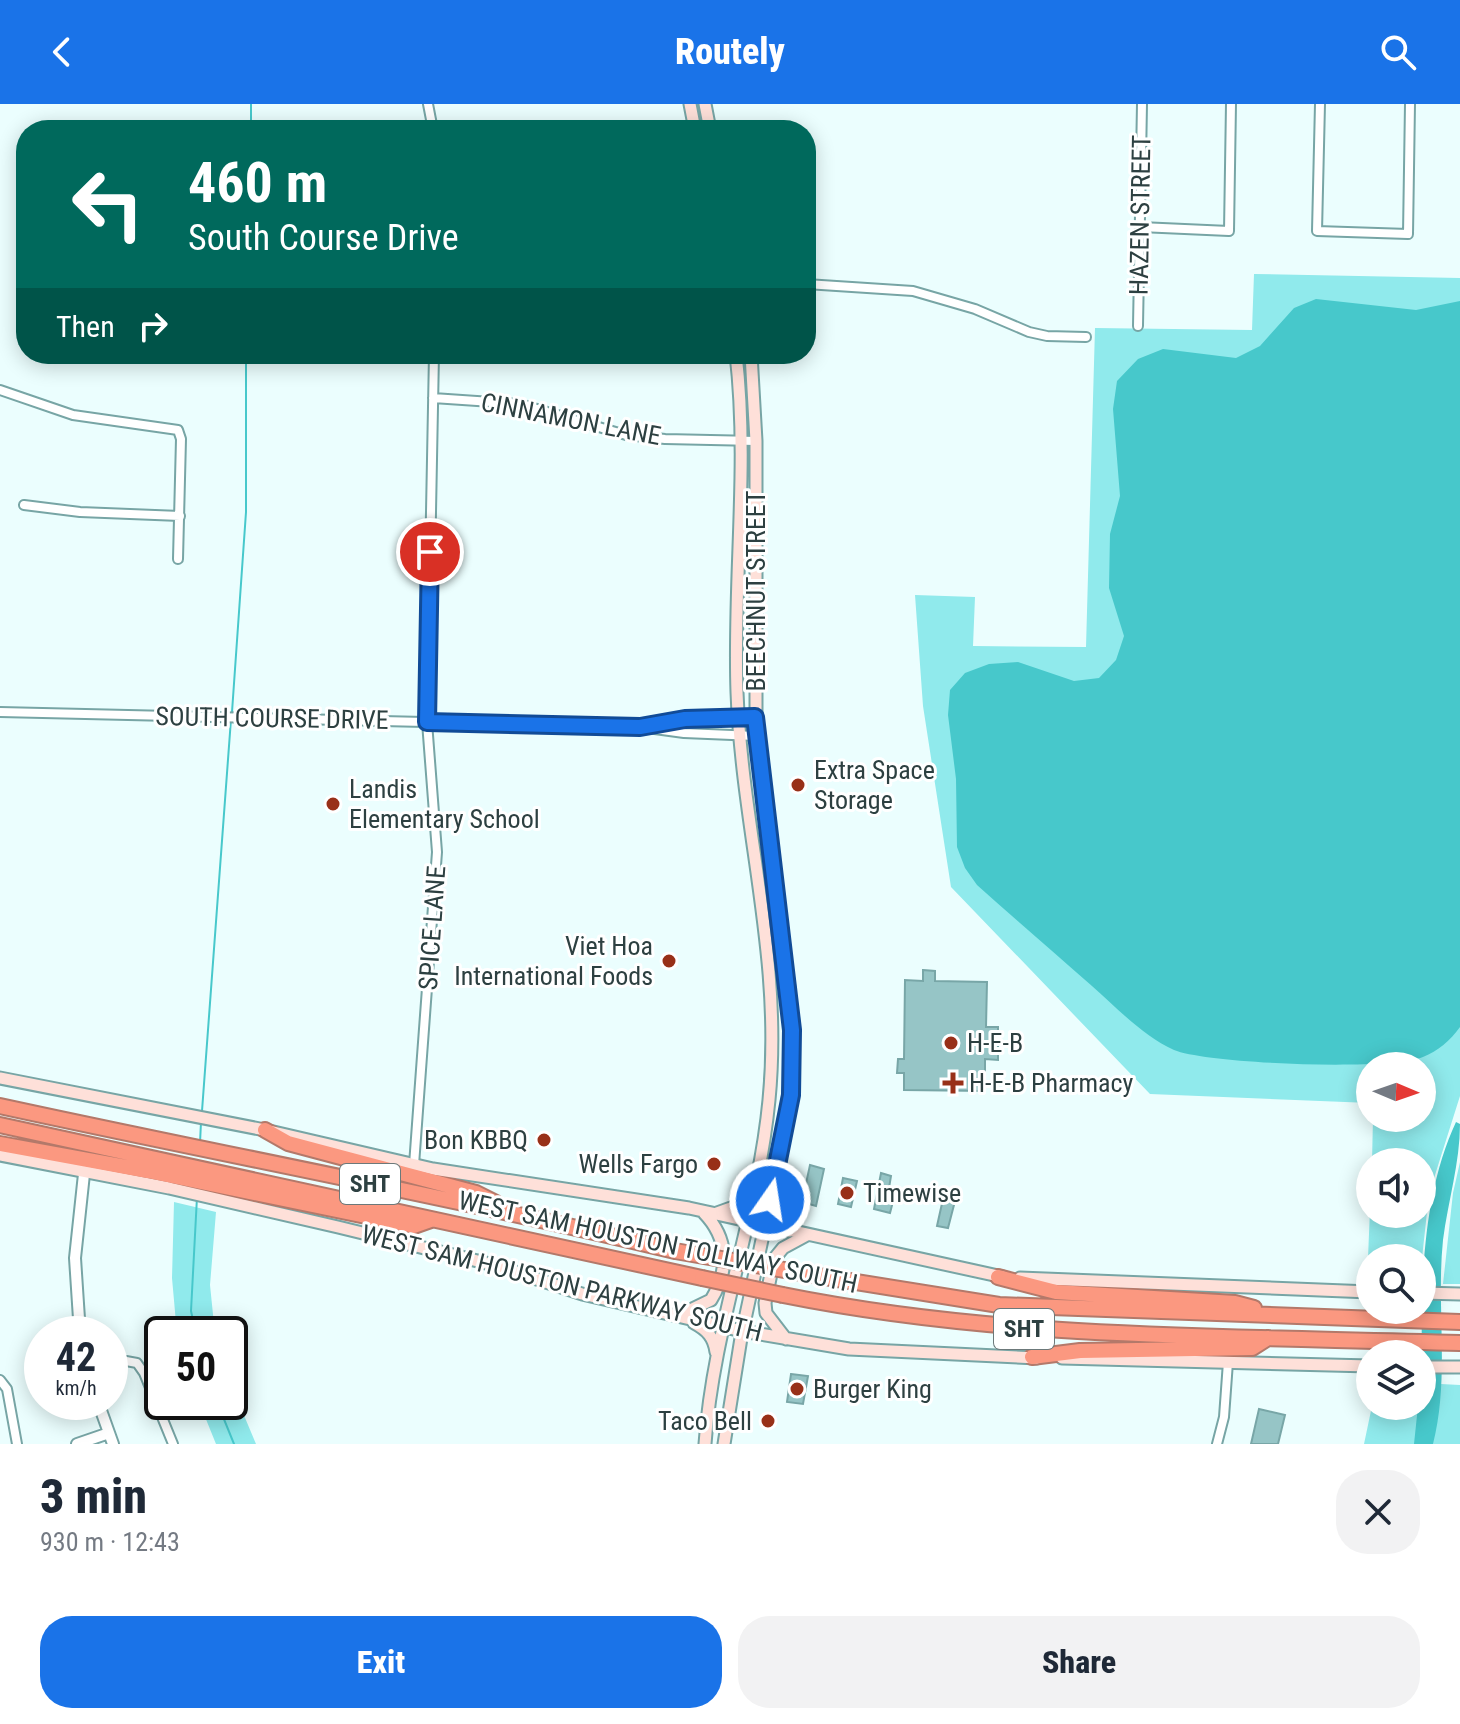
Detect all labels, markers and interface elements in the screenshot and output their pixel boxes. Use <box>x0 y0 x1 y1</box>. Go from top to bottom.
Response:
icon: back <box>40 30 84 74</box>
icon: search <box>1376 30 1420 74</box>
text: Routely <box>675 31 785 73</box>
street label: HAZEN STREET <box>1124 135 1156 295</box>
text: 460 m <box>188 150 327 216</box>
icon: left <box>56 152 160 256</box>
text: South Course Drive <box>188 217 459 259</box>
icon: right <box>131 304 175 348</box>
text: Then <box>56 309 115 344</box>
street label: CINNAMON LANE <box>478 387 664 451</box>
street label: BEECHNUT STREET <box>741 490 771 692</box>
pin <box>396 518 464 586</box>
icon: arrive <box>408 530 452 574</box>
street label: SOUTH COURSE DRIVE <box>155 701 389 735</box>
place label: Extra Space Storage <box>814 755 935 815</box>
place label: Landis Elementary School <box>349 774 540 834</box>
marker: Extra Space Storage <box>789 776 807 794</box>
marker: Landis Elementary School <box>324 795 342 813</box>
street label: SPICE LANE <box>413 865 451 991</box>
place label: Viet Hoa International Foods <box>454 931 653 991</box>
marker: Viet Hoa International Foods <box>660 952 678 970</box>
place label: H-E-B <box>967 1028 1023 1058</box>
marker: H-E-B <box>942 1034 960 1052</box>
north arrow <box>1356 1052 1436 1132</box>
map controls <box>1356 1052 1436 1420</box>
place label: H-E-B Pharmacy <box>969 1068 1133 1098</box>
marker: H-E-B Pharmacy <box>944 1074 962 1092</box>
place label: Bon KBBQ <box>424 1125 528 1155</box>
marker: Bon KBBQ <box>535 1131 553 1149</box>
button: sound <box>1356 1148 1436 1228</box>
place label: Wells Fargo <box>579 1149 698 1179</box>
marker: Wells Fargo <box>705 1155 723 1173</box>
position arrow <box>728 1158 812 1242</box>
road number: SHT <box>340 1164 400 1204</box>
place label: Timewise <box>863 1178 961 1208</box>
marker: Timewise <box>838 1184 856 1202</box>
street label: WEST SAM HOUSTON TOLLWAY SOUTH <box>456 1185 860 1299</box>
street label: WEST SAM HOUSTON PARKWAY SOUTH <box>359 1219 765 1347</box>
button: search <box>1356 1244 1436 1324</box>
road number: SHT <box>994 1309 1054 1349</box>
speed limit sign: 50 <box>144 1316 248 1420</box>
text: 42 <box>56 1334 96 1381</box>
button: layers <box>1356 1340 1436 1420</box>
place label: Burger King <box>813 1374 932 1404</box>
text: km/h <box>55 1376 97 1400</box>
marker: Burger King <box>788 1380 806 1398</box>
place label: Taco Bell <box>658 1406 752 1436</box>
marker: Taco Bell <box>759 1412 777 1430</box>
text: 3 min <box>40 1468 147 1525</box>
button: close <box>1336 1470 1420 1554</box>
text: 930 m · 12:43 <box>40 1527 180 1557</box>
button: Exit <box>40 1616 722 1708</box>
button: Share <box>738 1616 1420 1708</box>

